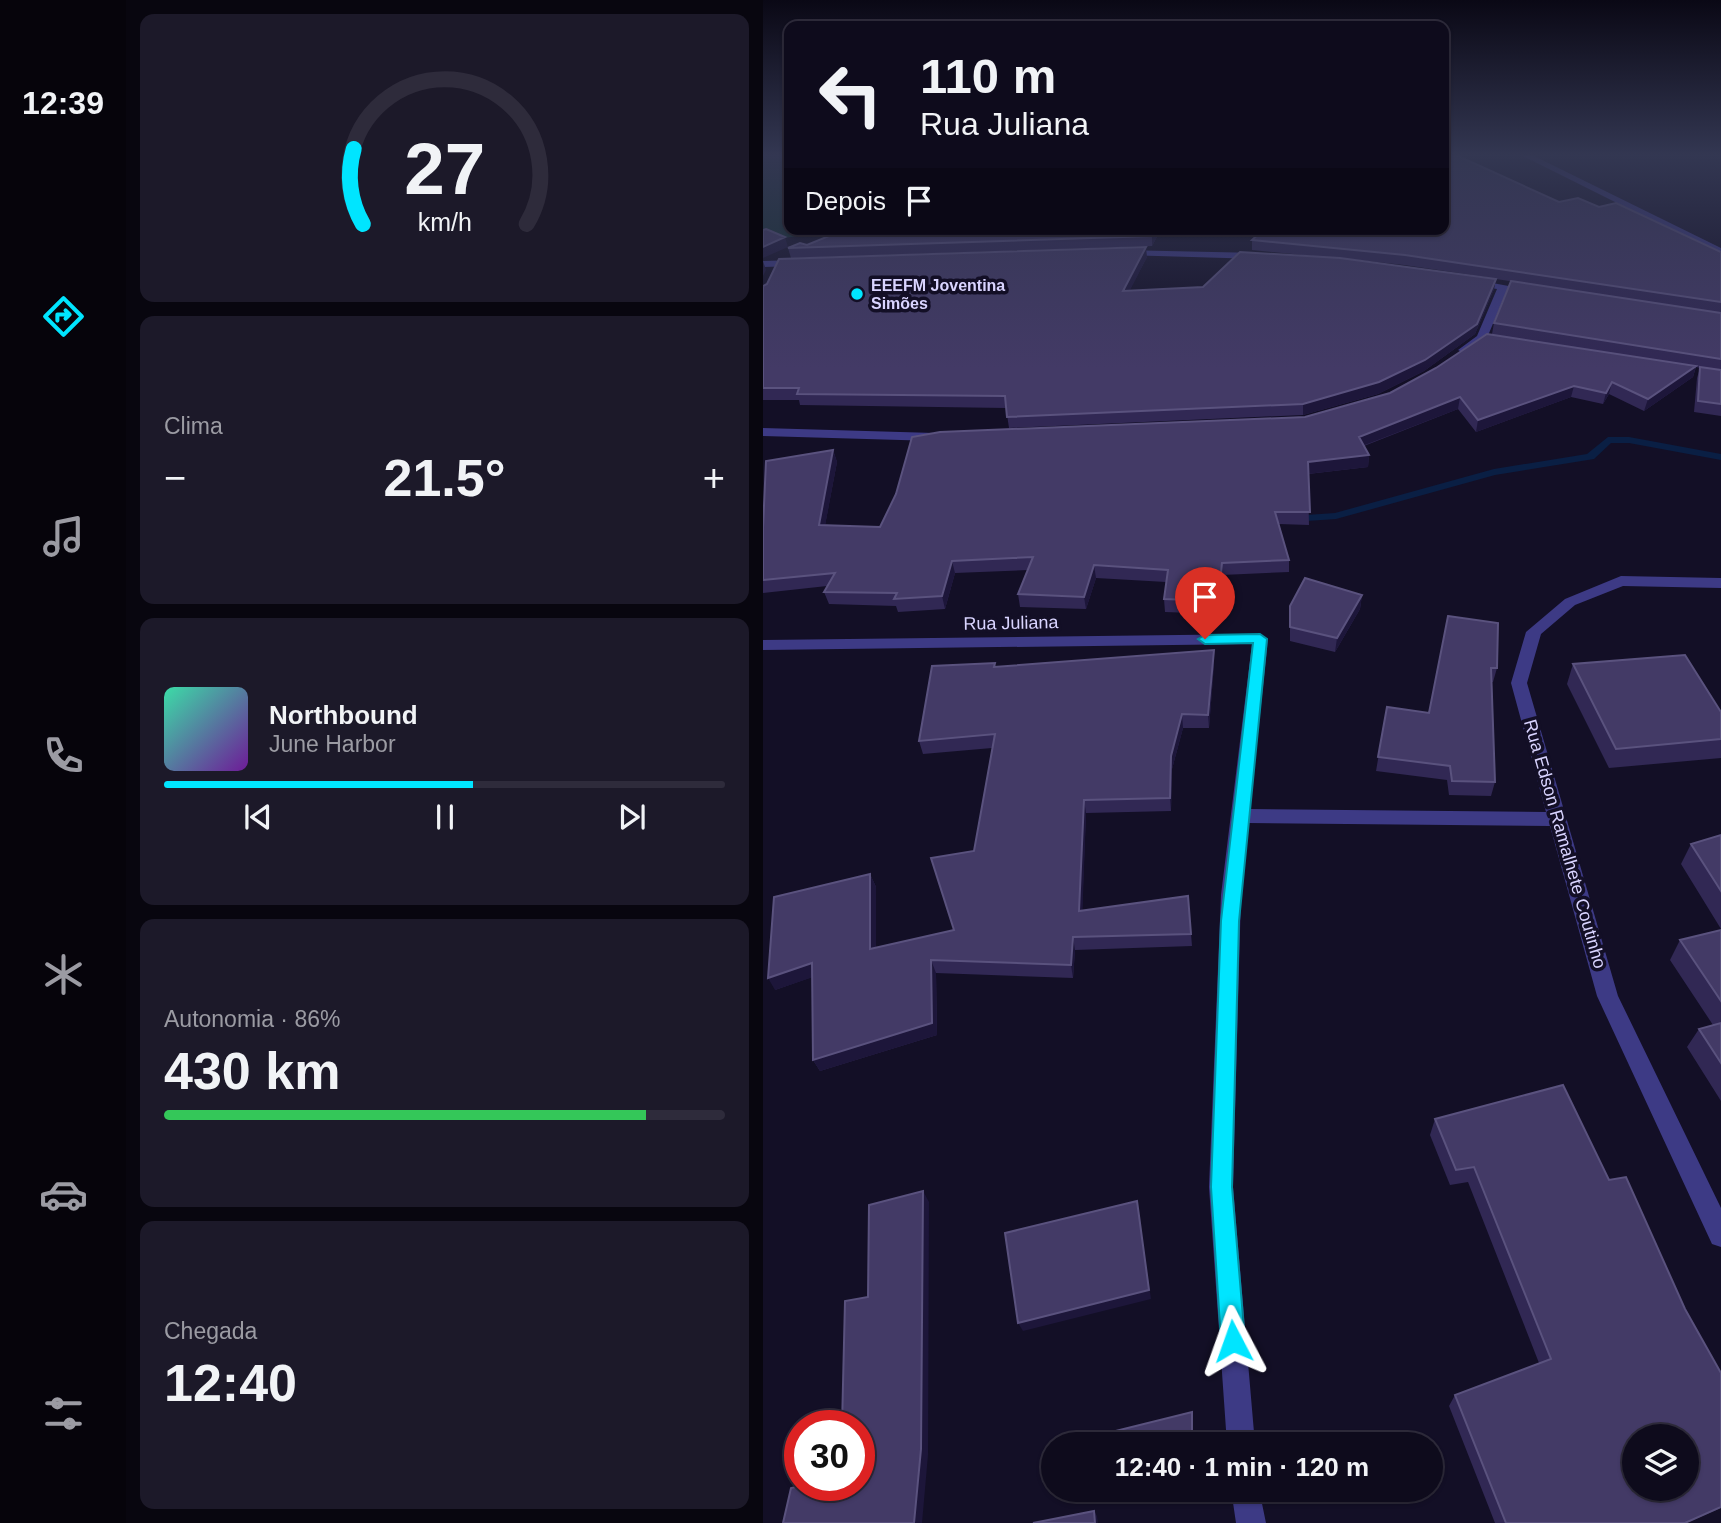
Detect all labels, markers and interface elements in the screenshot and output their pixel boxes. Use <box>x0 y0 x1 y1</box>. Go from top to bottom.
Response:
icon: left <box>805 49 896 140</box>
text: 110 m <box>920 49 1056 103</box>
text: 12:39 <box>22 85 104 121</box>
text: Rua Juliana <box>920 106 1089 142</box>
text: 27 <box>404 128 485 209</box>
icon: arrive <box>900 182 938 220</box>
text: Depois <box>805 186 886 216</box>
text: km/h <box>417 208 472 236</box>
place label: EEEFM Joventina Simões <box>871 277 1005 312</box>
marker: EEEFM Joventina Simões <box>849 286 865 302</box>
icon: directions <box>39 292 88 341</box>
text: Clima <box>164 413 223 439</box>
text: 21.5° <box>383 449 506 507</box>
text: − <box>164 457 186 499</box>
text: + <box>703 457 725 499</box>
icon: music <box>39 512 88 561</box>
pin <box>1175 567 1235 639</box>
icon: arrive <box>1186 578 1224 616</box>
street label: Rua Juliana <box>963 612 1060 634</box>
text: Northbound <box>269 700 418 730</box>
street label: Rua Edson Ramalhete Coutinho <box>1520 717 1610 971</box>
icon: phone <box>39 731 88 780</box>
text: June Harbor <box>269 731 396 757</box>
icon: previous <box>239 798 277 836</box>
icon: pause <box>426 798 464 836</box>
icon: next <box>613 798 651 836</box>
icon: climate <box>39 950 88 999</box>
text: Autonomia · 86% <box>164 1006 340 1032</box>
text: 430 km <box>164 1042 340 1100</box>
icon: car <box>39 1170 88 1219</box>
position arrow <box>1196 1304 1270 1378</box>
text: Chegada <box>164 1318 257 1344</box>
text: 12:40 <box>164 1354 297 1412</box>
icon: filters <box>39 1389 88 1438</box>
speed limit sign: 30 <box>784 1410 875 1501</box>
map controls <box>1622 1424 1699 1501</box>
button: layers <box>1622 1424 1699 1501</box>
text: 12:40 · 1 min · 120 m <box>1115 1452 1369 1482</box>

